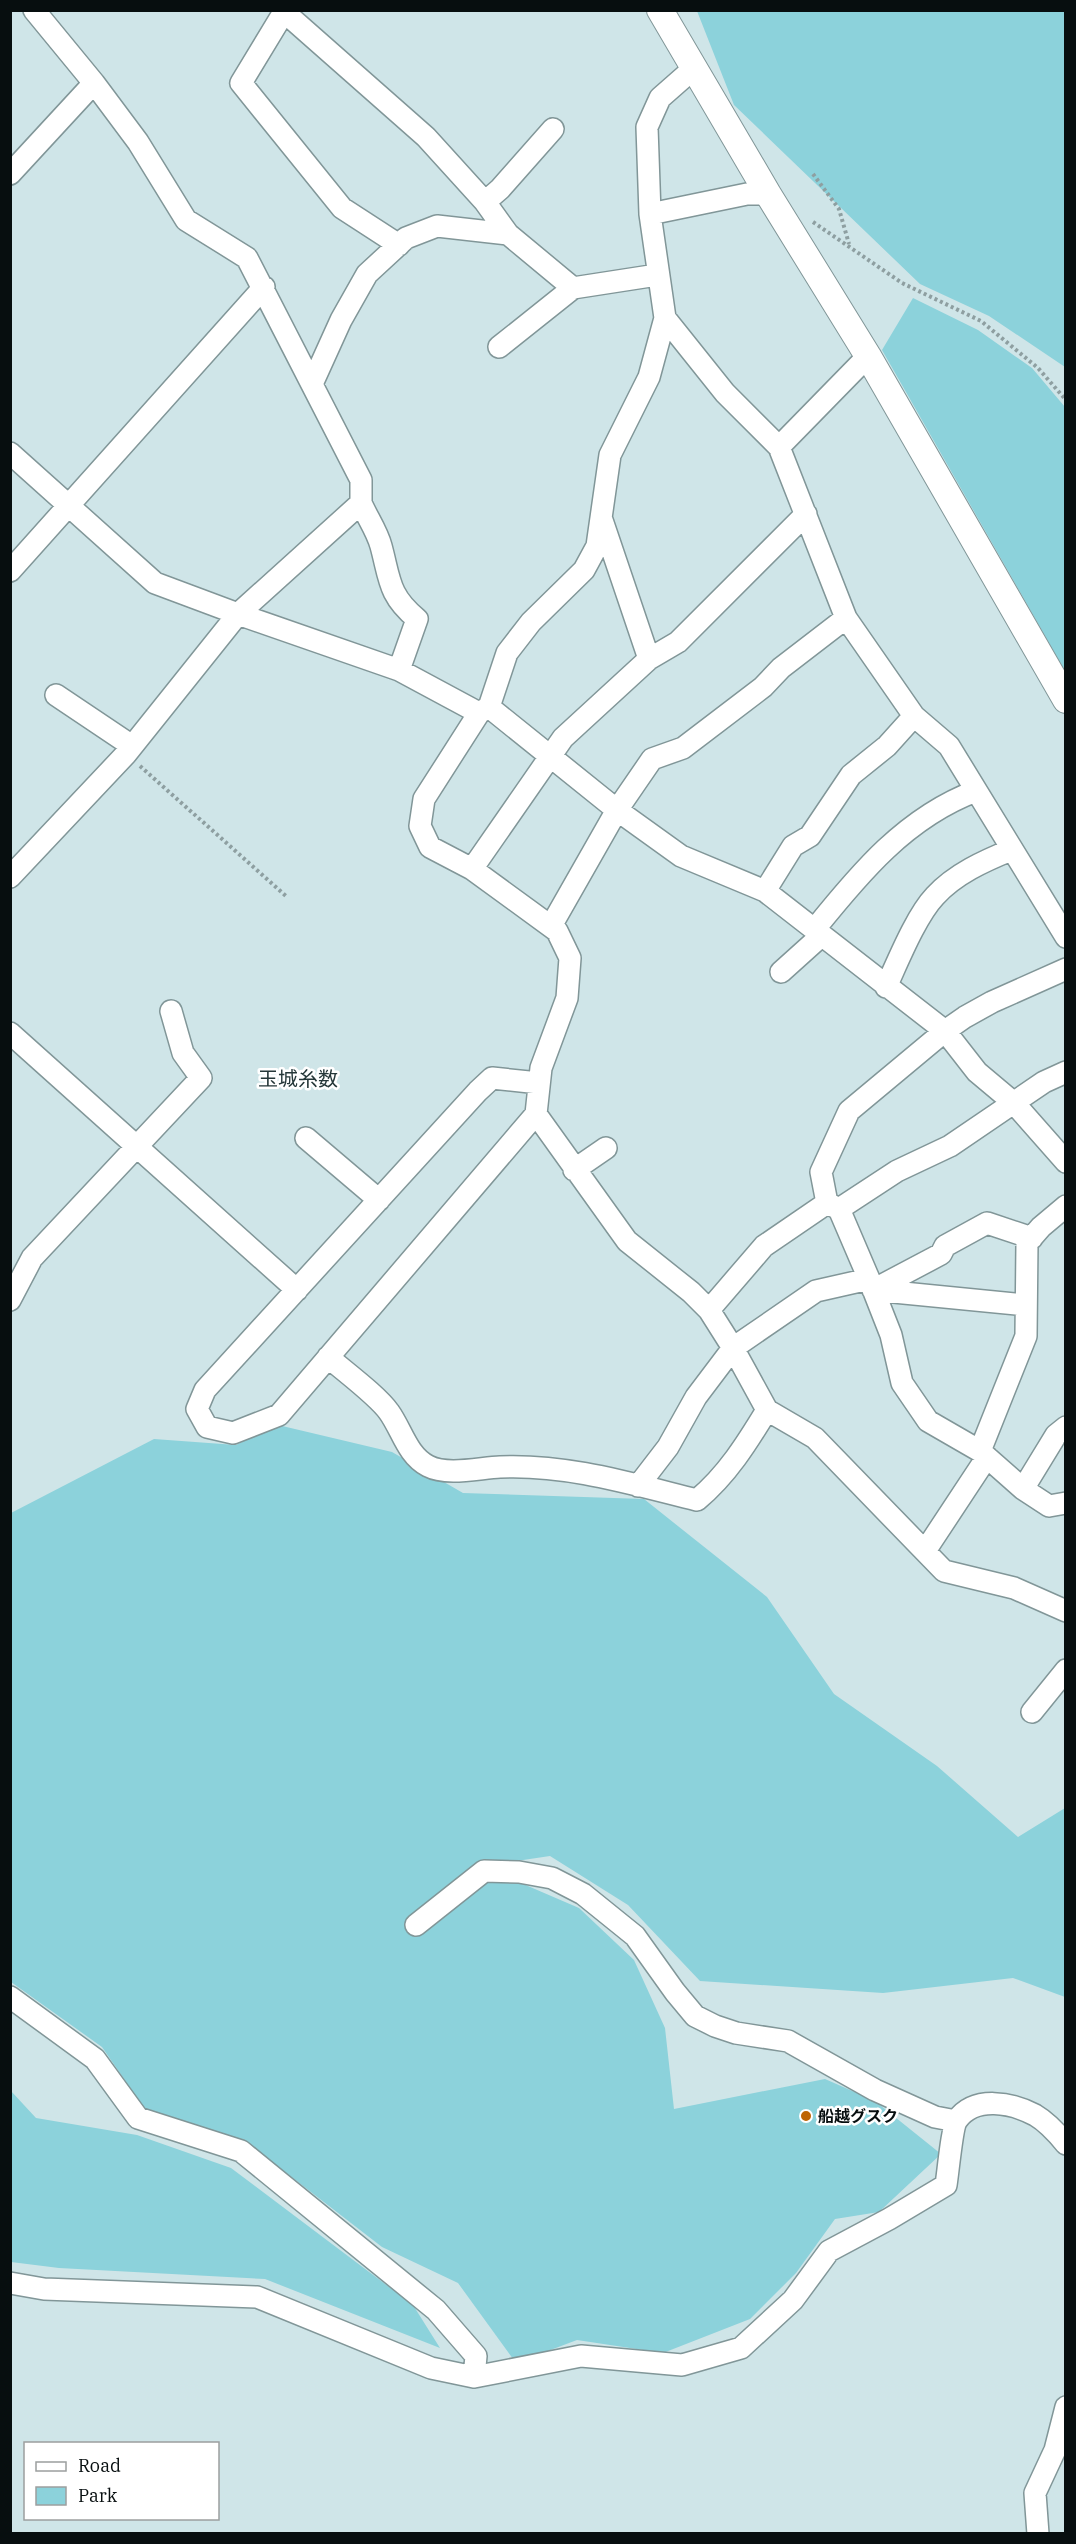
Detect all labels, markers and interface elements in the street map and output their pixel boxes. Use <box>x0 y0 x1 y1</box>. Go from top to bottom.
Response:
district label: 玉城糸数 <box>258 1065 338 1092</box>
place label: 船越グスク <box>818 2106 898 2126</box>
marker: 船越グスク <box>799 2109 813 2123</box>
legend <box>24 2442 219 2520</box>
text: Road <box>78 2454 121 2477</box>
text: Park <box>78 2484 118 2507</box>

